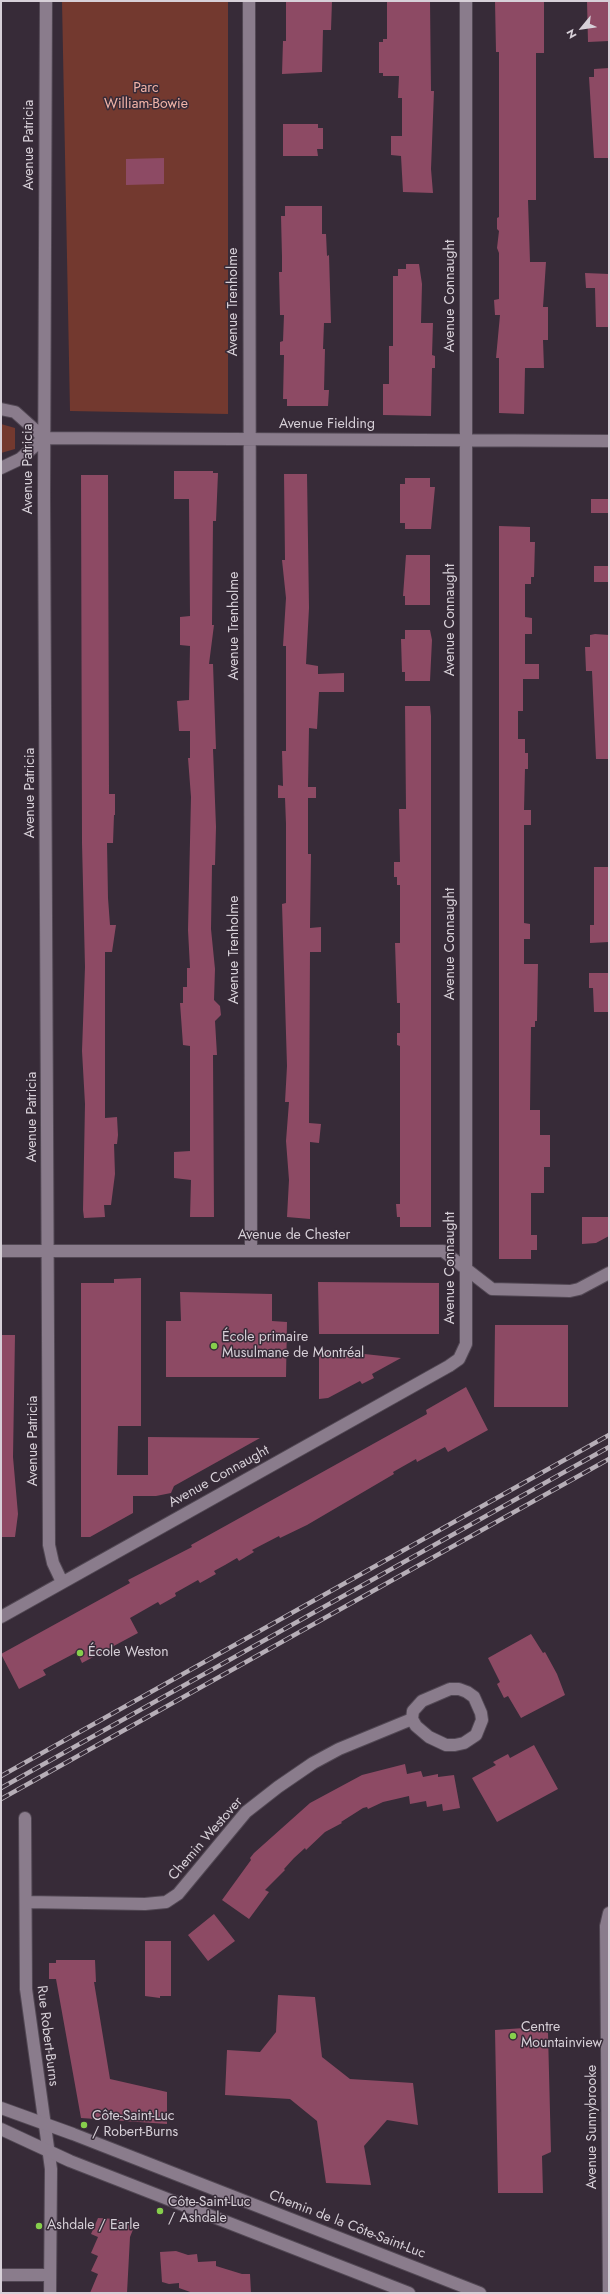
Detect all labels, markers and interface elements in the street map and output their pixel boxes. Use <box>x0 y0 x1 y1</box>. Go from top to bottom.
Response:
north arrow <box>562 8 602 48</box>
text: N <box>562 26 581 42</box>
park label: Parc William-Bowie <box>104 81 188 114</box>
street label: Avenue Patricia <box>22 100 38 190</box>
street label: Avenue Connaught <box>443 240 459 352</box>
street label: Avenue Trenholme <box>226 248 242 356</box>
street label: Avenue Fielding <box>279 417 375 433</box>
street label: Avenue Patricia <box>21 424 37 514</box>
street label: Avenue Connaught <box>443 564 459 676</box>
street label: Avenue Trenholme <box>227 572 243 680</box>
street label: Avenue Patricia <box>23 748 39 838</box>
street label: Avenue Connaught <box>443 888 459 1000</box>
street label: Avenue Trenholme <box>227 896 243 1004</box>
street label: Avenue Patricia <box>25 1072 41 1162</box>
street label: Avenue Connaught <box>443 1212 459 1324</box>
street label: Avenue de Chester <box>238 1228 350 1244</box>
place label: École primaire Musulmane de Montréal <box>222 1330 364 1362</box>
marker: École primaire Musulmane de Montréal <box>209 1341 219 1351</box>
street label: Avenue Patricia <box>26 1396 42 1486</box>
street label: Avenue Connaught <box>166 1442 272 1512</box>
place label: École Weston <box>88 1645 169 1661</box>
marker: École Weston <box>75 1648 85 1658</box>
street label: Chemin Westover <box>165 1794 247 1884</box>
street label: Rue Robert-Burns <box>32 1985 62 2087</box>
place label: Centre Mountainview <box>521 2020 602 2052</box>
marker: Centre Mountainview <box>508 2031 518 2041</box>
street label: Avenue Sunnybrooke <box>585 2065 601 2189</box>
place label: Côte-Saint-Luc / Robert-Burns <box>92 2109 178 2142</box>
marker: Côte-Saint-Luc / Robert-Burns <box>79 2120 89 2130</box>
street label: Chemin de la Côte-Saint-Luc <box>266 2187 428 2263</box>
place label: Côte-Saint-Luc / Ashdale <box>168 2195 251 2228</box>
marker: Côte-Saint-Luc / Ashdale <box>155 2206 165 2216</box>
place label: Ashdale / Earle <box>47 2218 140 2234</box>
marker: Ashdale / Earle <box>34 2221 44 2231</box>

